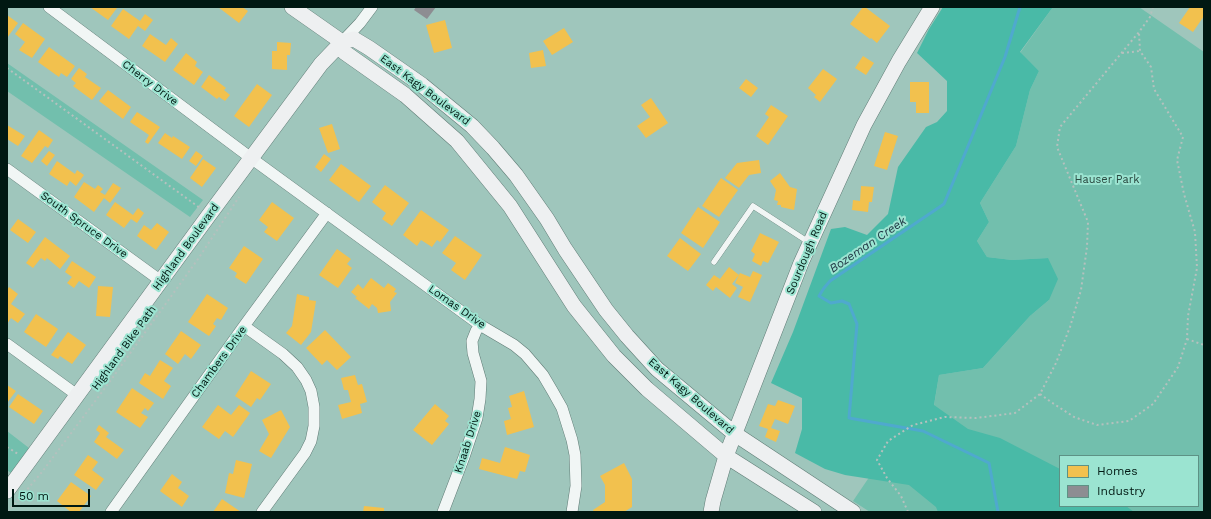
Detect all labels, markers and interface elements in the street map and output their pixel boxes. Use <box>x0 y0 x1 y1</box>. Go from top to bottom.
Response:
street label: East Kagy Boulevard <box>377 52 473 128</box>
street label: Cherry Drive <box>119 58 181 108</box>
park label: Hauser Park <box>1074 173 1140 187</box>
street label: South Spruce Drive <box>38 189 130 261</box>
street label: Highland Boulevard <box>150 201 222 293</box>
street label: Sourdough Road <box>784 210 830 296</box>
water label: Bozeman Creek <box>827 214 909 276</box>
street label: Lomas Drive <box>426 282 488 332</box>
street label: Highland Bike Path <box>89 303 159 393</box>
street label: Chambers Drive <box>189 324 249 400</box>
street label: East Kagy Boulevard <box>645 355 737 437</box>
street label: Knaab Drive <box>452 409 484 475</box>
legend <box>1059 455 1199 507</box>
text: Homes <box>1097 464 1138 478</box>
scale bar <box>14 481 92 507</box>
text: Industry <box>1097 484 1145 498</box>
text: 50 m <box>19 489 49 503</box>

